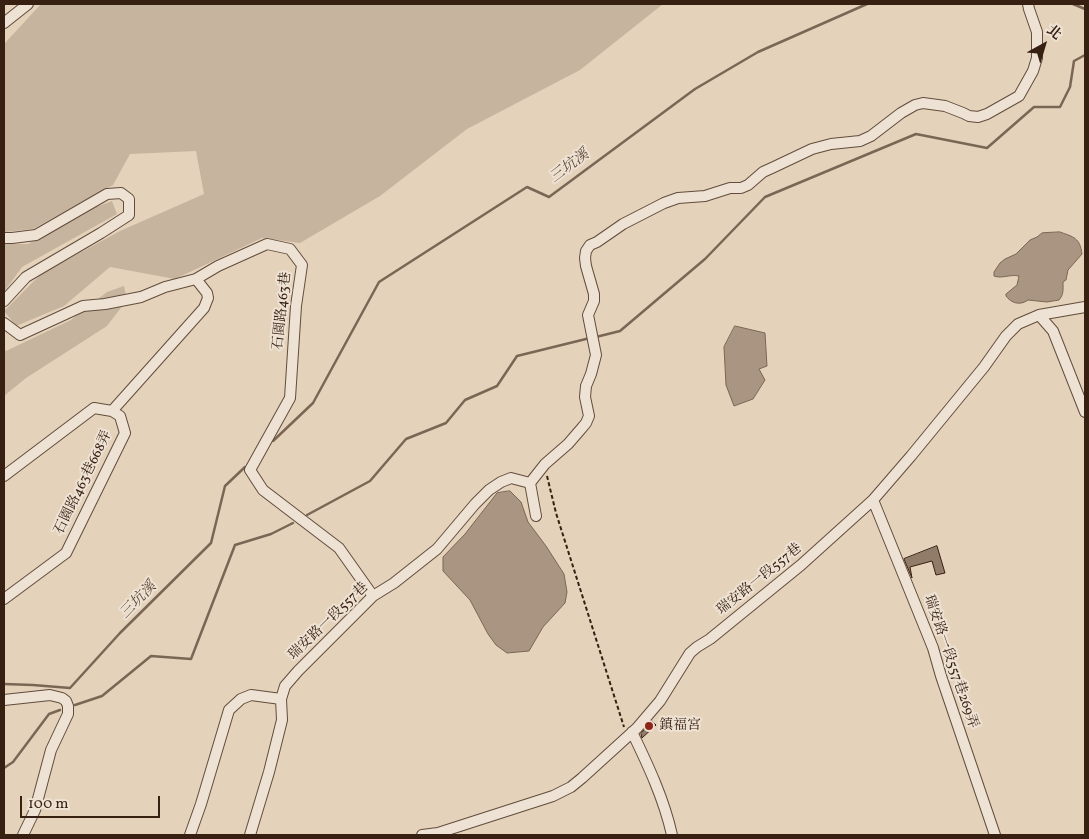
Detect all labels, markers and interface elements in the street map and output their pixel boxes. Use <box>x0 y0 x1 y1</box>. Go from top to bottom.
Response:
north arrow <box>1019 20 1069 70</box>
text: 北 <box>1042 21 1065 45</box>
water label: 三坑溪 <box>547 146 593 188</box>
street label: 石園路463巷 <box>271 271 295 351</box>
street label: 石園路463巷668弄 <box>52 428 116 538</box>
street label: 瑞安路一段557巷 <box>714 541 806 619</box>
water label: 三坑溪 <box>117 579 161 623</box>
street label: 瑞安路一段557巷 <box>286 580 372 664</box>
street label: 瑞安路一段557巷269弄 <box>919 593 981 731</box>
place label: 鎮福宮 <box>659 718 701 734</box>
marker: 鎮福宮 <box>643 720 655 732</box>
scale bar <box>22 786 162 818</box>
text: 100 m <box>28 794 68 815</box>

